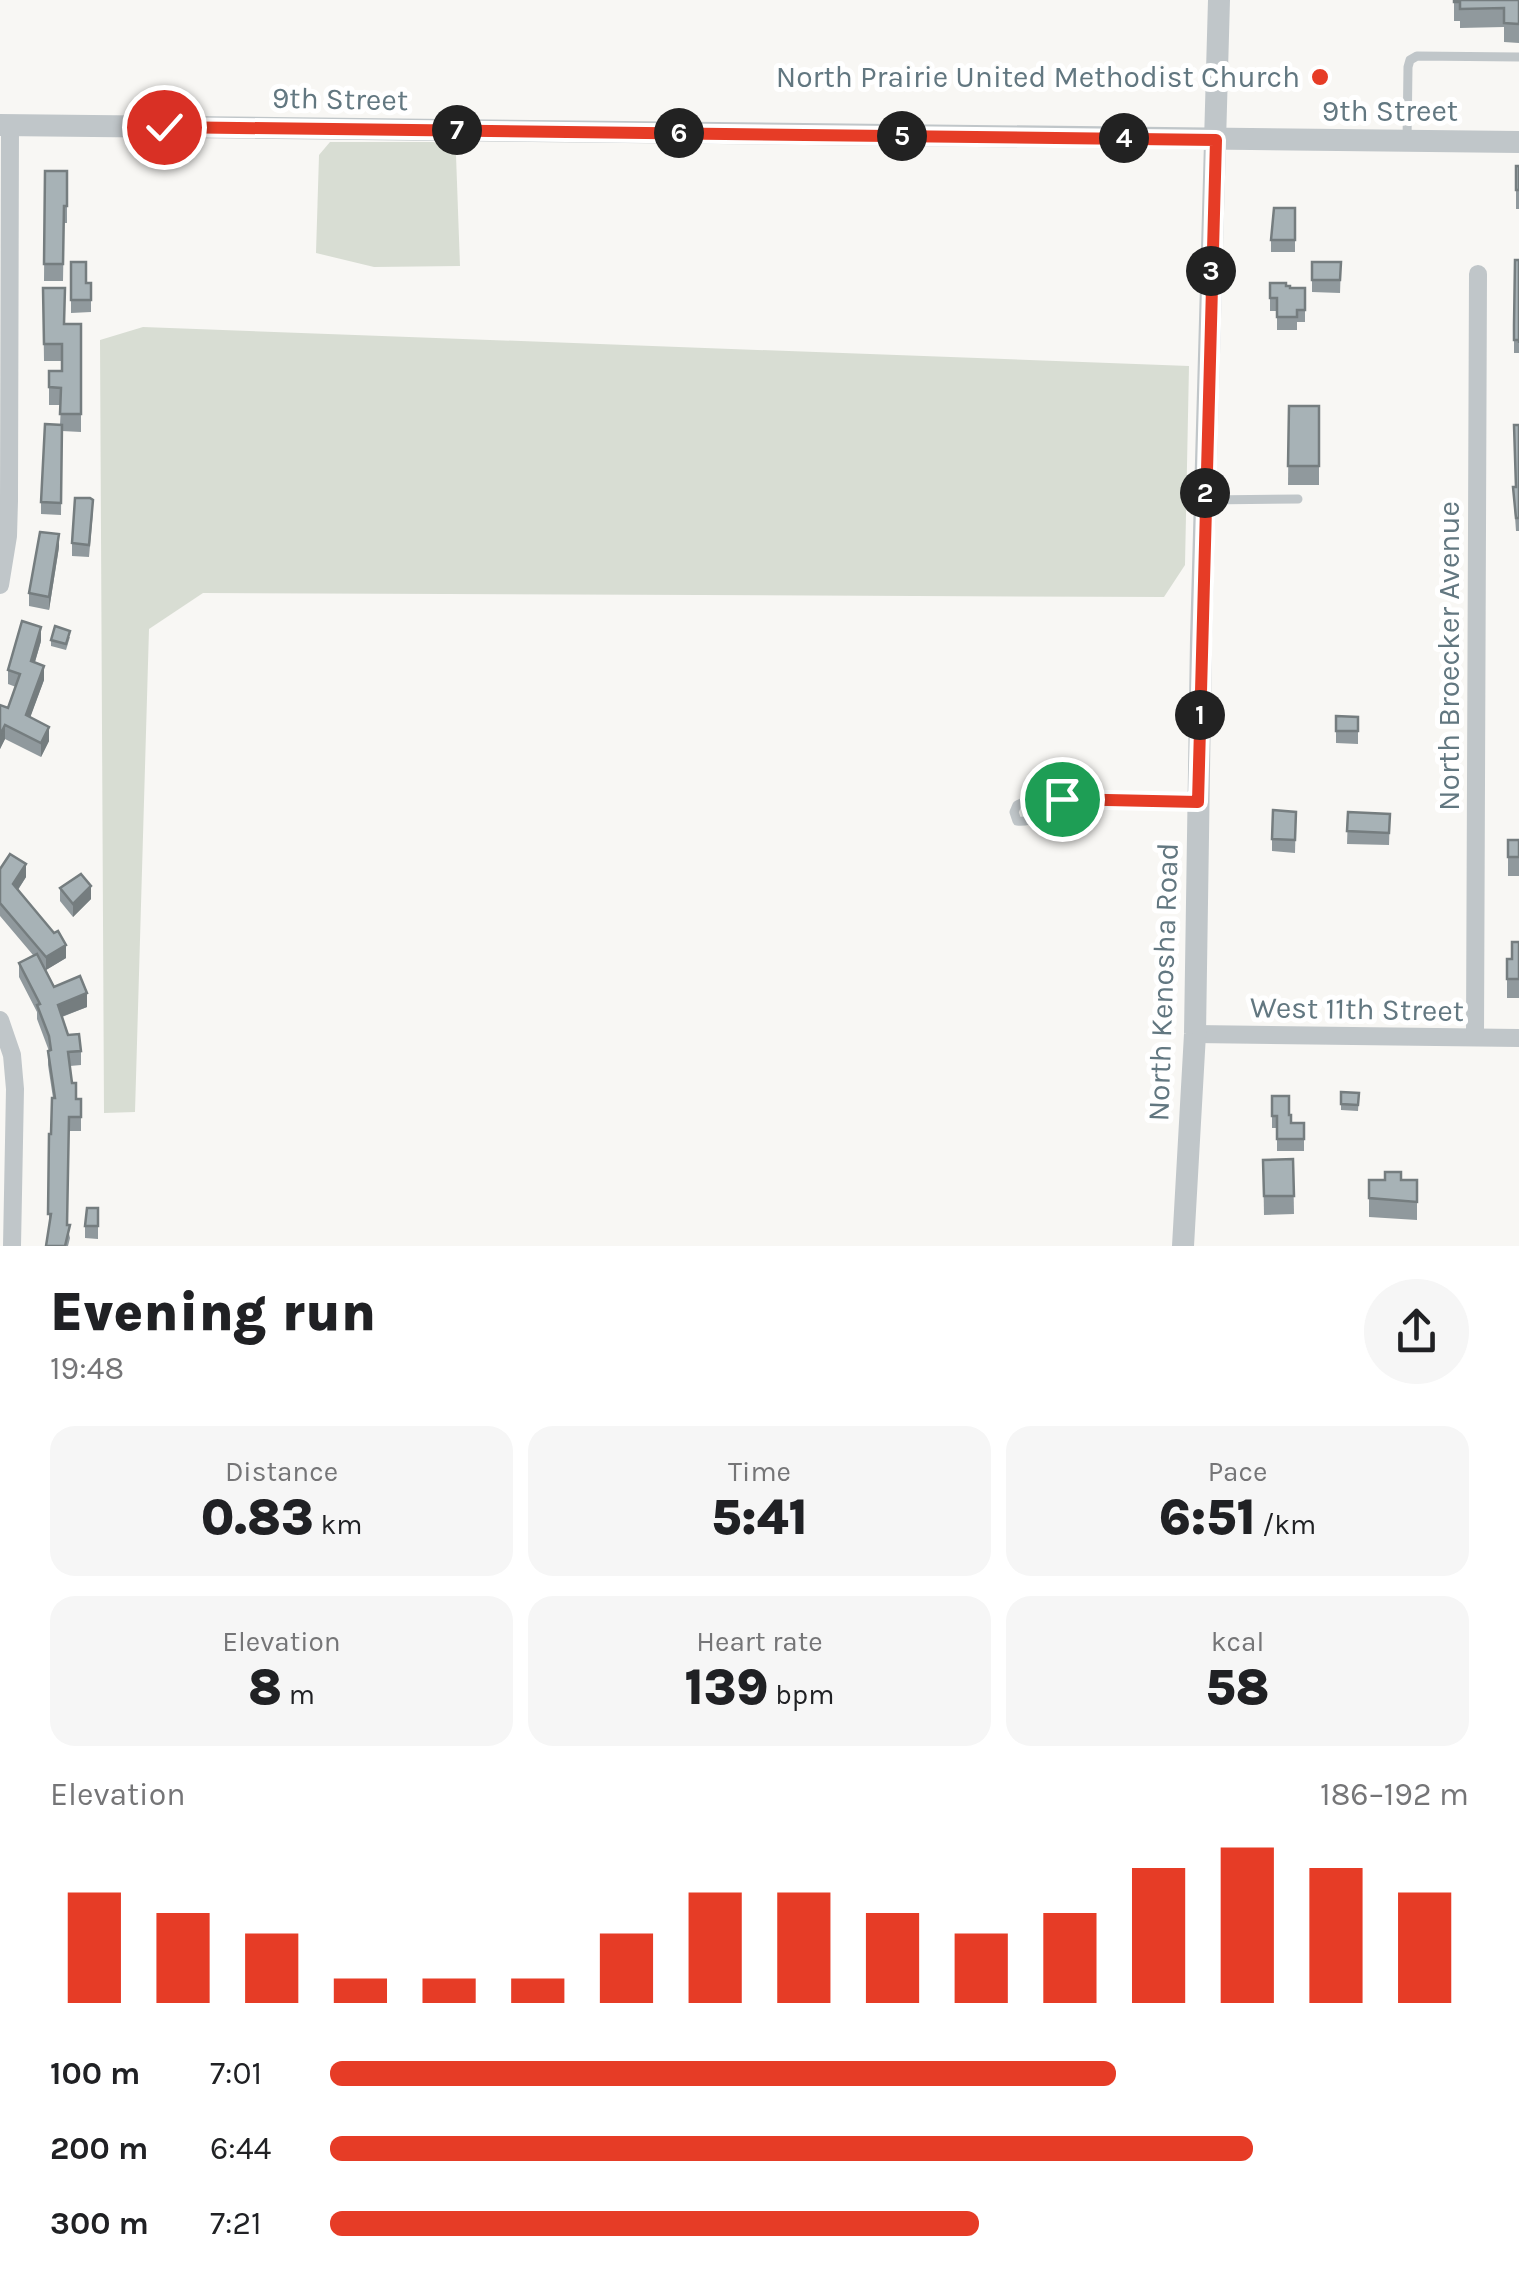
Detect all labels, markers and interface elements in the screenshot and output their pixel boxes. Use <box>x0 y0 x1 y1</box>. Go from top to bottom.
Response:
place label: North Prairie United Methodist Church <box>776 59 1300 95</box>
marker: North Prairie United Methodist Church <box>1309 66 1331 88</box>
street label: 9th Street <box>272 80 408 118</box>
pin <box>122 85 207 170</box>
street label: 9th Street <box>1322 93 1458 129</box>
icon: check <box>137 100 192 155</box>
pin: 7 <box>432 105 482 155</box>
pin: 6 <box>654 108 704 158</box>
pin: 5 <box>877 111 927 161</box>
text: 7 <box>450 113 464 146</box>
pin: 4 <box>1099 113 1149 163</box>
text: 6 <box>671 116 688 149</box>
text: 5 <box>894 119 910 152</box>
text: 4 <box>1116 121 1132 154</box>
pin: 3 <box>1186 246 1236 296</box>
text: 3 <box>1202 254 1220 287</box>
pin: 2 <box>1180 468 1230 518</box>
text: 2 <box>1197 476 1213 509</box>
street label: North Broecker Avenue <box>1431 501 1467 811</box>
pin: 1 <box>1175 690 1225 740</box>
text: 1 <box>1195 698 1205 731</box>
pin <box>1020 757 1105 842</box>
icon: arrive <box>1035 772 1090 827</box>
street label: North Kenosha Road <box>1140 842 1186 1122</box>
street label: West 11th Street <box>1250 989 1464 1029</box>
button: share <box>1364 1279 1469 1384</box>
text: Evening run <box>50 1280 376 1344</box>
text: 19:48 <box>50 1350 124 1387</box>
text: Distance <box>225 1455 338 1488</box>
text: Time <box>728 1455 791 1488</box>
text: Pace <box>1208 1455 1267 1488</box>
text: 0.83 <box>201 1488 314 1547</box>
text: 5:41 <box>711 1488 808 1547</box>
text: 6:51 <box>1159 1488 1256 1547</box>
text: km <box>314 1508 362 1541</box>
text: /km <box>1256 1508 1316 1541</box>
text: Elevation <box>222 1625 341 1658</box>
text: Heart rate <box>696 1625 823 1658</box>
text: kcal <box>1211 1625 1264 1658</box>
text: 8 <box>248 1658 282 1717</box>
text: 139 <box>685 1658 769 1717</box>
text: 58 <box>1205 1658 1270 1717</box>
text: m <box>282 1678 315 1711</box>
text: bpm <box>769 1678 834 1711</box>
text: Elevation <box>50 1776 185 1813</box>
text: 186–192 m <box>1320 1776 1469 1813</box>
text: 100 m <box>50 2055 140 2092</box>
text: 7:01 <box>210 2055 262 2092</box>
text: 200 m <box>50 2130 148 2167</box>
text: 6:44 <box>210 2130 271 2167</box>
text: 300 m <box>50 2205 149 2242</box>
text: 7:21 <box>210 2205 262 2242</box>

